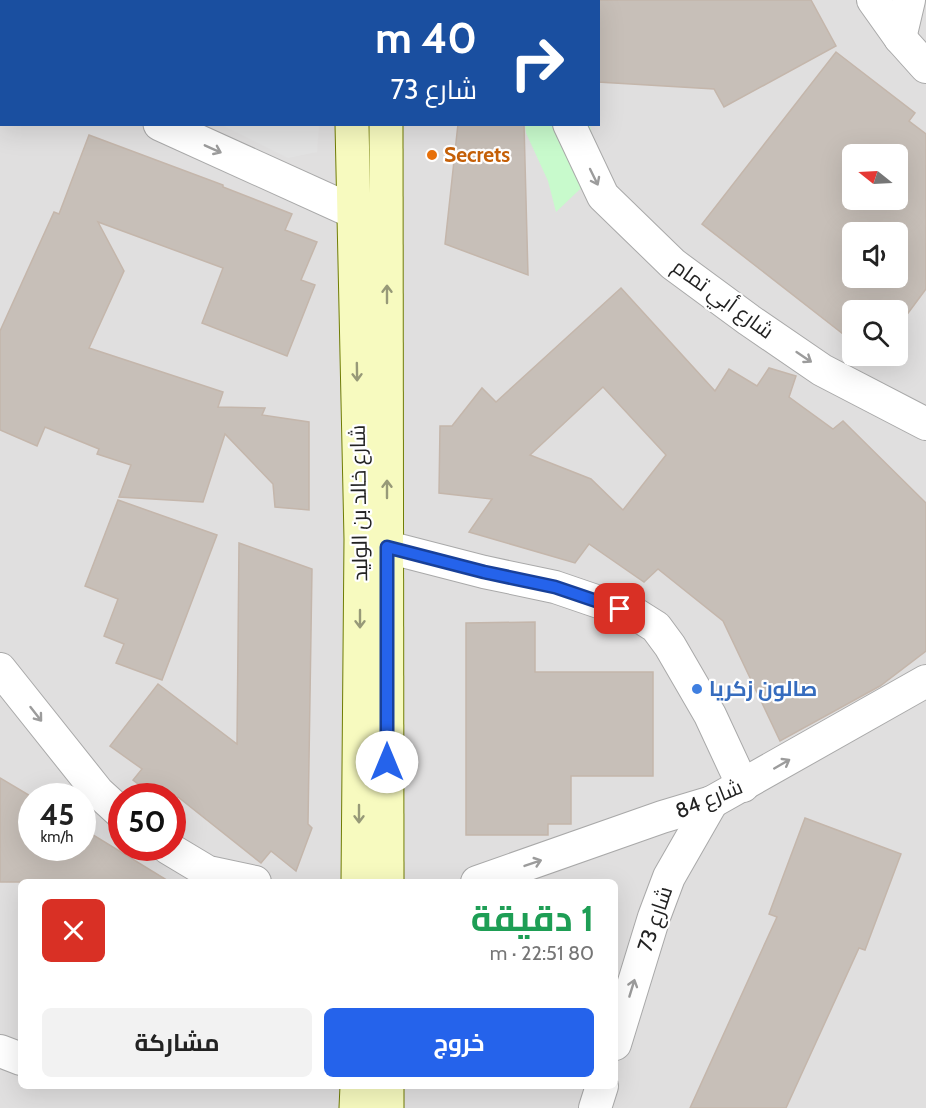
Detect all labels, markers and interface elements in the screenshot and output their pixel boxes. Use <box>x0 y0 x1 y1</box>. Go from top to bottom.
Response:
text: 40 m <box>375 12 477 64</box>
icon: right <box>498 24 576 102</box>
text: شارع 73 <box>390 73 477 106</box>
place label: Secrets <box>444 142 510 167</box>
one-way arrow <box>204 143 222 155</box>
north arrow <box>842 144 908 210</box>
map controls <box>842 144 908 366</box>
marker: Secrets <box>425 148 439 162</box>
one-way arrow <box>588 168 600 186</box>
button: sound <box>842 222 908 288</box>
street label: شارع أبي تمام <box>665 253 779 347</box>
one-way arrow <box>381 284 393 304</box>
button: search <box>842 300 908 366</box>
one-way arrow <box>795 351 811 363</box>
one-way arrow <box>352 361 363 381</box>
street label: شارع خالد بن الوليد <box>345 424 374 582</box>
one-way arrow <box>381 479 393 499</box>
pin <box>594 583 645 634</box>
icon: arrive <box>603 592 636 625</box>
one-way arrow <box>354 608 366 628</box>
place label: صالون زكريا <box>709 676 817 702</box>
marker: صالون زكريا <box>690 682 704 696</box>
one-way arrow <box>30 706 43 722</box>
position arrow <box>355 730 419 794</box>
one-way arrow <box>773 758 790 770</box>
street label: شارع 84 <box>672 774 747 825</box>
speed limit sign: 50 <box>108 783 186 861</box>
text: 45 <box>40 796 74 833</box>
one-way arrow <box>353 803 365 823</box>
text: km/h <box>41 828 73 846</box>
one-way arrow <box>523 857 541 868</box>
street label: شارع 73 <box>632 883 679 955</box>
text: 1 دقيقة <box>471 896 594 940</box>
button: close <box>42 899 105 962</box>
text: 80 m · 22:51 <box>490 941 594 965</box>
one-way arrow <box>628 979 639 998</box>
button: مشاركة <box>42 1008 312 1077</box>
button: خروج <box>324 1008 594 1077</box>

